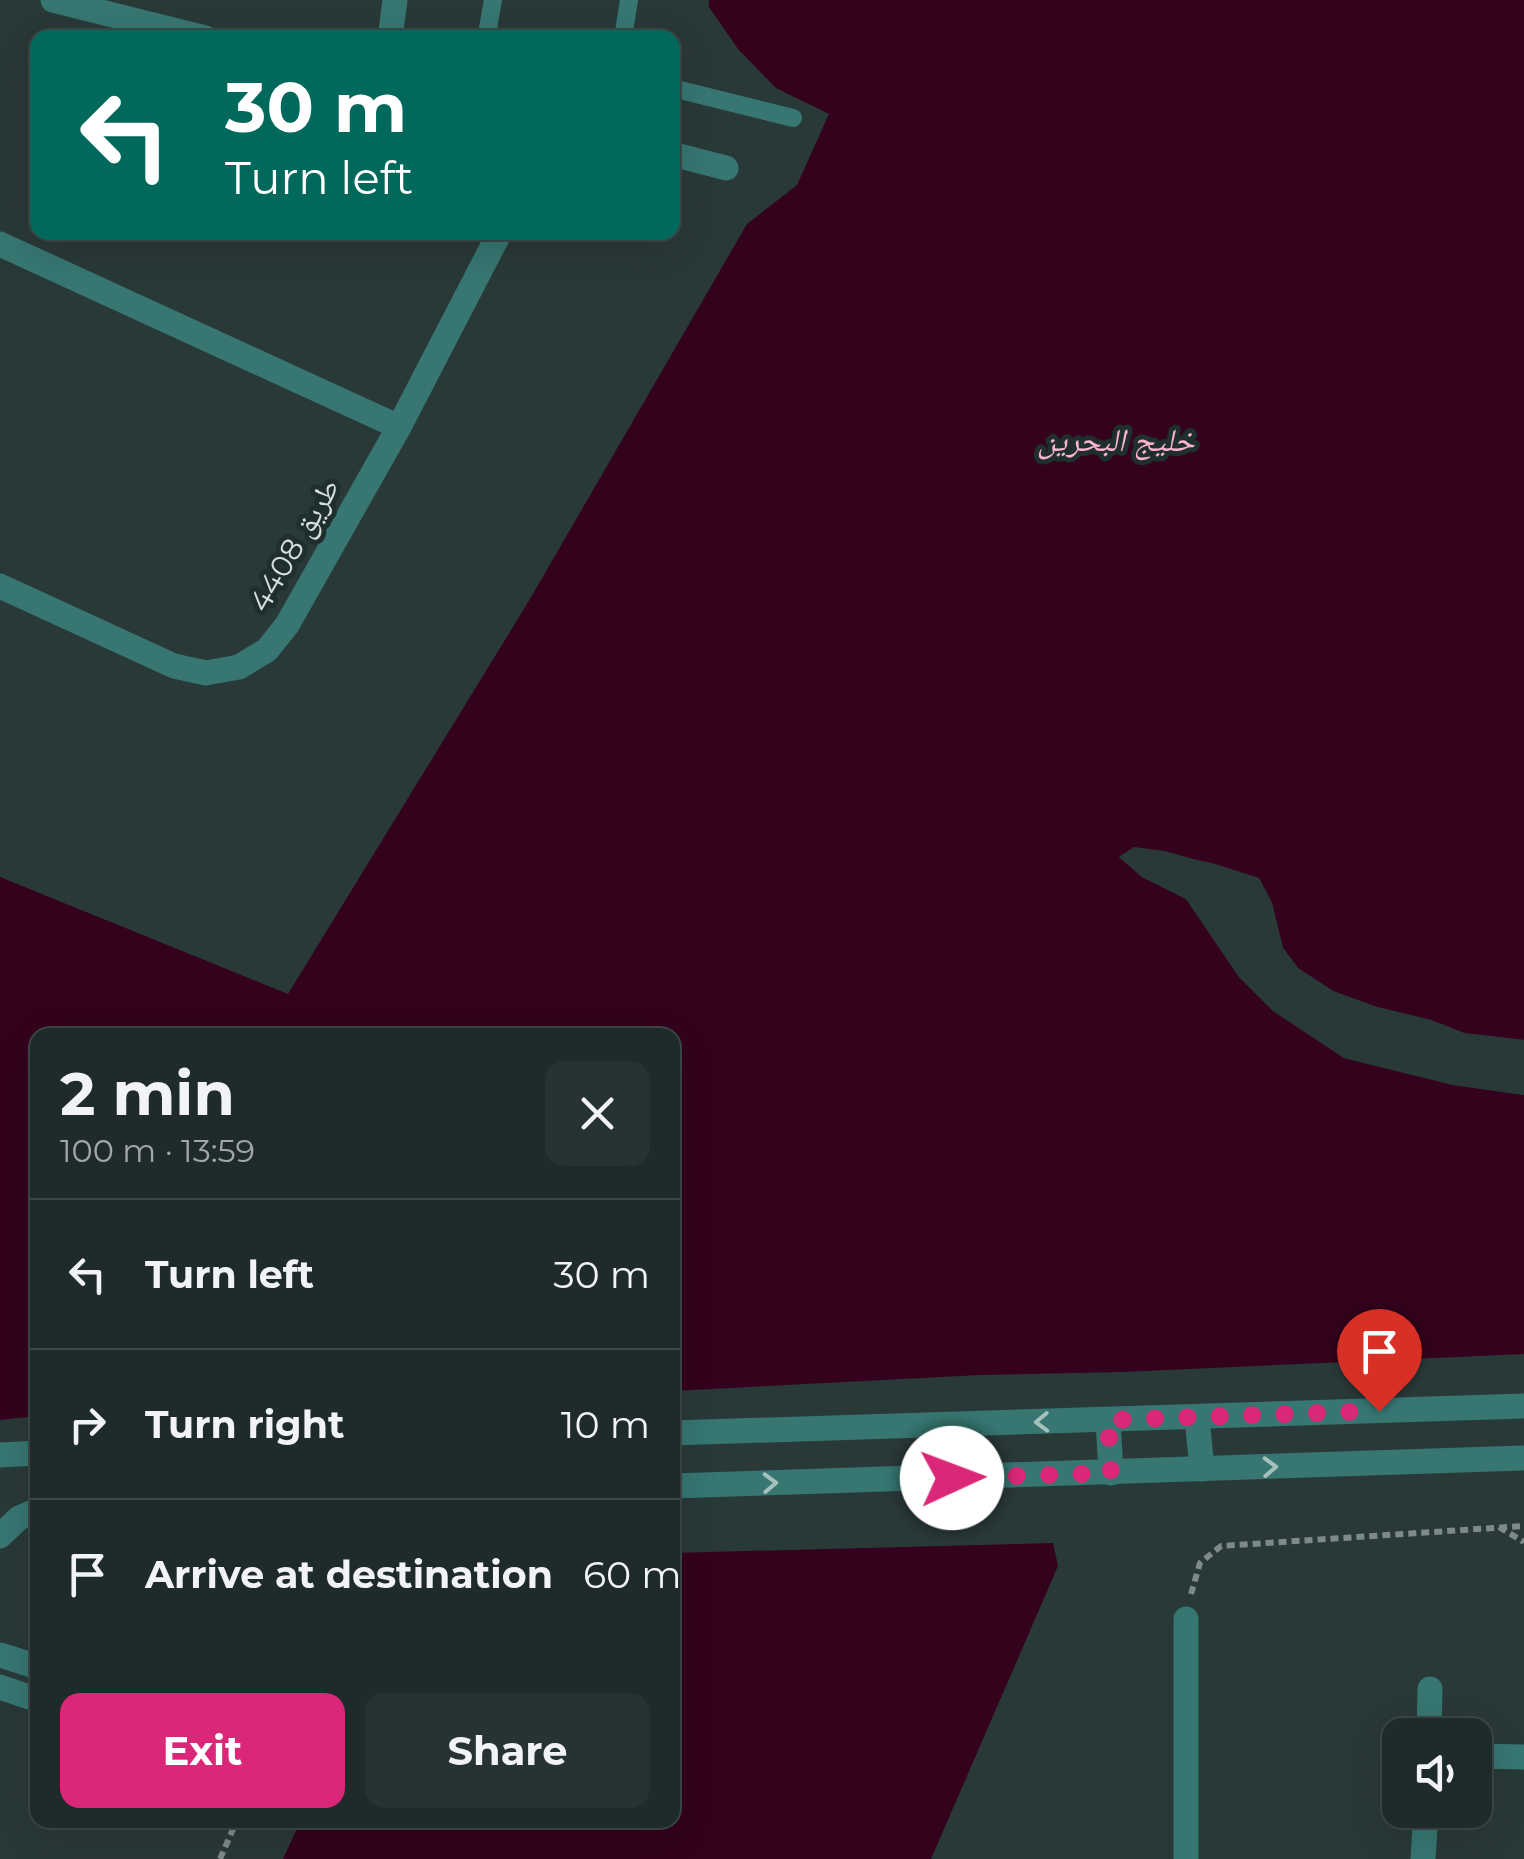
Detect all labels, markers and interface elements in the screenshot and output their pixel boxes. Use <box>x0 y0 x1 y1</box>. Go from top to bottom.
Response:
text: 30 m <box>225 64 407 150</box>
icon: left <box>60 70 190 200</box>
text: Turn left <box>225 150 413 205</box>
water label: خليج البحرين <box>1037 420 1195 461</box>
street label: طريق 4408 <box>241 472 347 618</box>
text: 2 min <box>60 1057 235 1130</box>
button: close <box>545 1061 650 1166</box>
text: 100 m · 13:59 <box>60 1131 255 1170</box>
icon: left <box>60 1247 115 1302</box>
text: Turn left <box>145 1251 314 1298</box>
text: 30 m <box>553 1251 650 1298</box>
pin <box>1337 1309 1422 1412</box>
icon: arrive <box>1352 1324 1407 1379</box>
icon: right <box>60 1397 115 1452</box>
text: Turn right <box>145 1401 344 1448</box>
text: 10 m <box>561 1401 650 1448</box>
one-way arrow <box>1033 1412 1049 1433</box>
position arrow <box>900 1426 1004 1530</box>
one-way arrow <box>1262 1456 1278 1477</box>
one-way arrow <box>762 1473 778 1494</box>
icon: arrive <box>60 1547 115 1602</box>
text: Arrive at destination <box>145 1551 553 1598</box>
text: 60 m <box>583 1551 681 1598</box>
button: Exit <box>60 1693 345 1808</box>
button: Share <box>365 1693 650 1808</box>
map controls <box>1382 1718 1492 1828</box>
button: sound <box>1382 1718 1492 1828</box>

